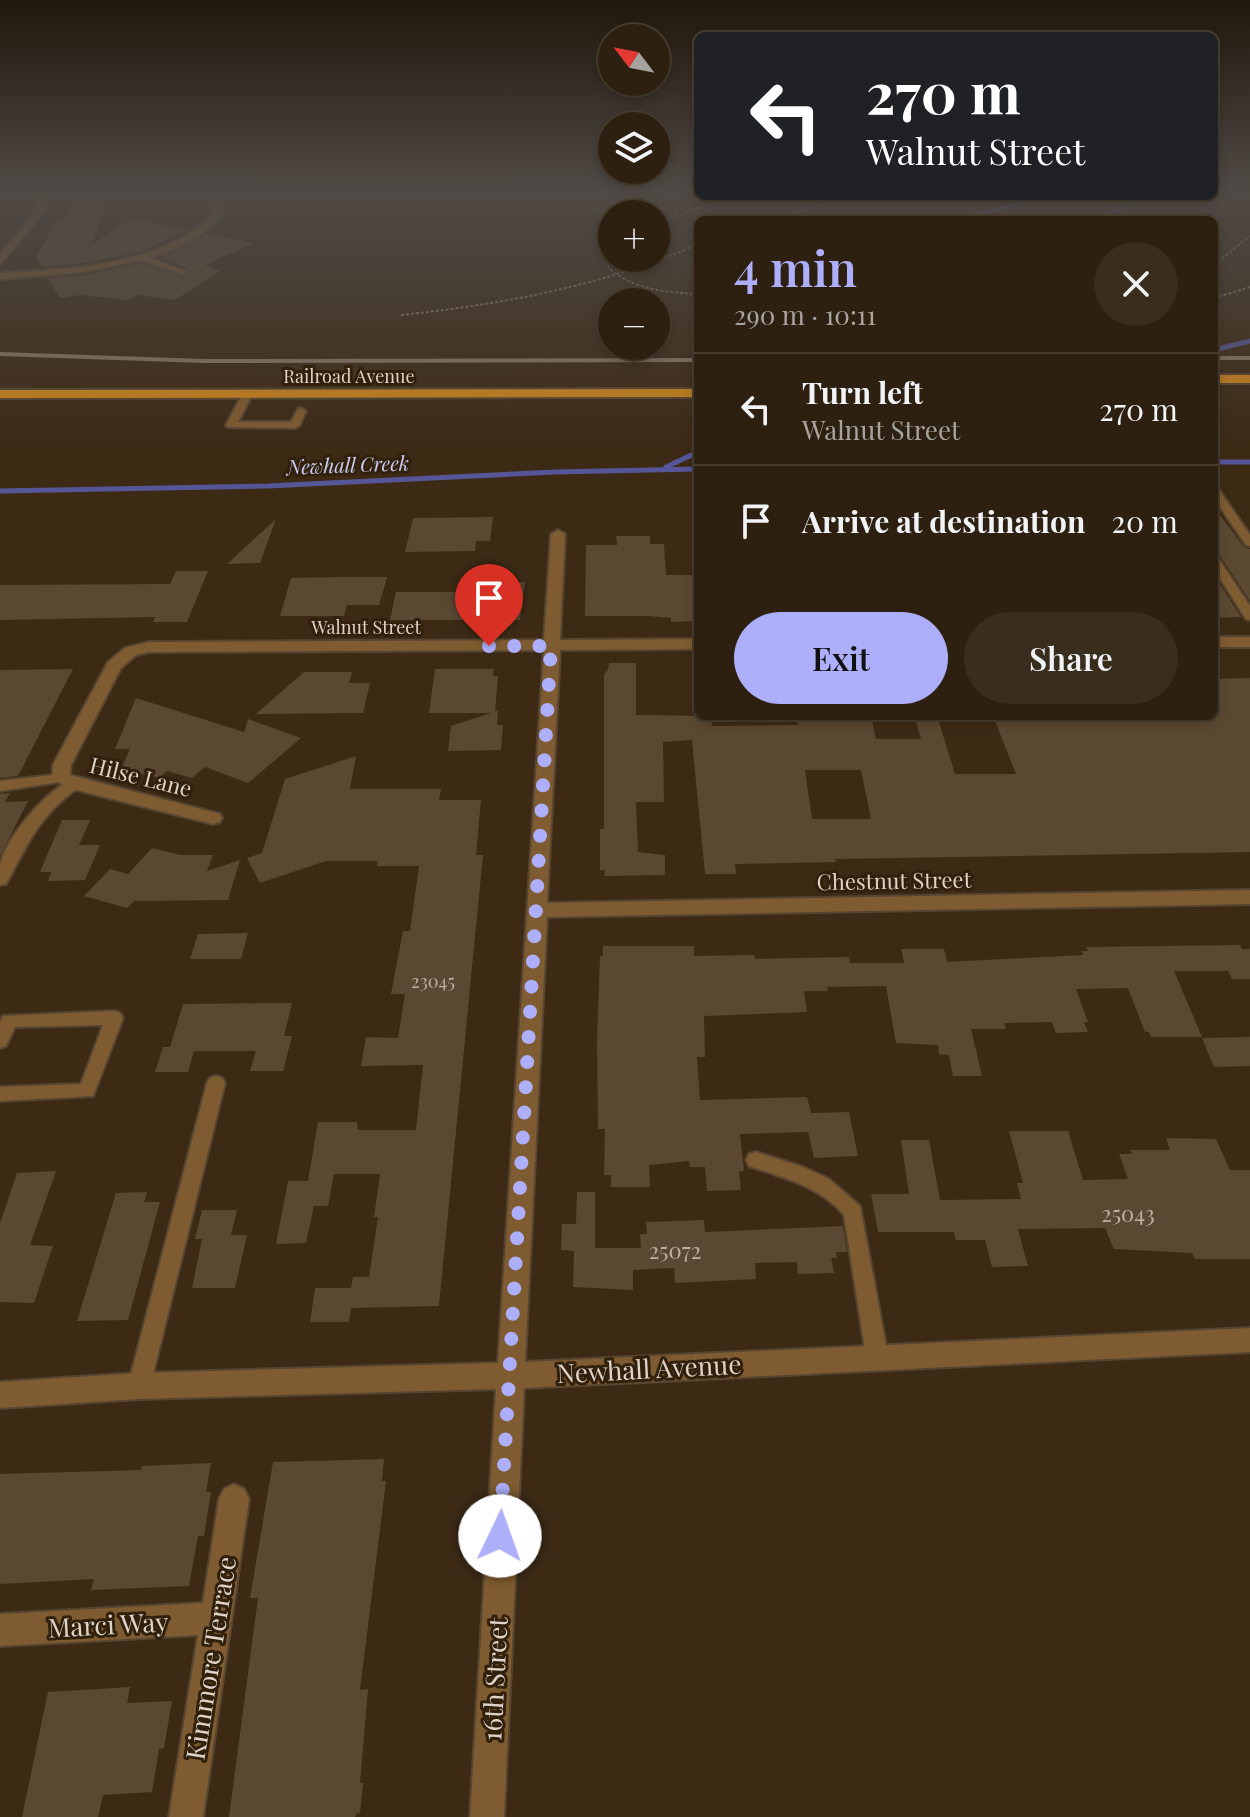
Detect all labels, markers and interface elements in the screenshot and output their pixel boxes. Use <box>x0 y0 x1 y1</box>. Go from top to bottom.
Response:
north arrow <box>598 24 670 96</box>
map controls <box>598 24 670 360</box>
text: 270 m <box>866 54 1021 129</box>
icon: left <box>734 64 838 168</box>
button: layers <box>598 112 670 184</box>
text: Walnut Street <box>866 126 1085 174</box>
button: + <box>598 200 670 272</box>
text: 4 min <box>734 235 857 299</box>
button: close <box>1094 242 1178 326</box>
button: − <box>598 288 670 360</box>
text: 290 m · 10:11 <box>734 297 876 332</box>
street label: Railroad Avenue <box>283 364 415 388</box>
text: Turn left <box>802 372 923 412</box>
icon: left <box>734 387 778 431</box>
text: 270 m <box>1099 389 1178 429</box>
text: Walnut Street <box>802 412 960 447</box>
water label: Newhall Creek <box>285 448 409 480</box>
icon: arrive <box>734 499 778 543</box>
text: Arrive at destination <box>802 501 1085 541</box>
text: 20 m <box>1112 501 1178 541</box>
pin <box>455 564 523 646</box>
icon: arrive <box>467 576 511 620</box>
button: Exit <box>734 612 948 704</box>
button: Share <box>964 612 1178 704</box>
street label: Walnut Street <box>310 615 421 639</box>
street label: Hilse Lane <box>87 749 195 803</box>
street label: Chestnut Street <box>816 864 973 896</box>
house number: 23045 <box>411 969 455 993</box>
house number: 25043 <box>1101 1198 1155 1228</box>
house number: 25072 <box>649 1235 701 1265</box>
street label: Newhall Avenue <box>556 1346 742 1390</box>
position arrow <box>458 1494 542 1578</box>
street label: Kimmore Terrace <box>177 1554 243 1762</box>
street label: Marci Way <box>47 1603 169 1645</box>
street label: 16th Street <box>473 1615 515 1742</box>

